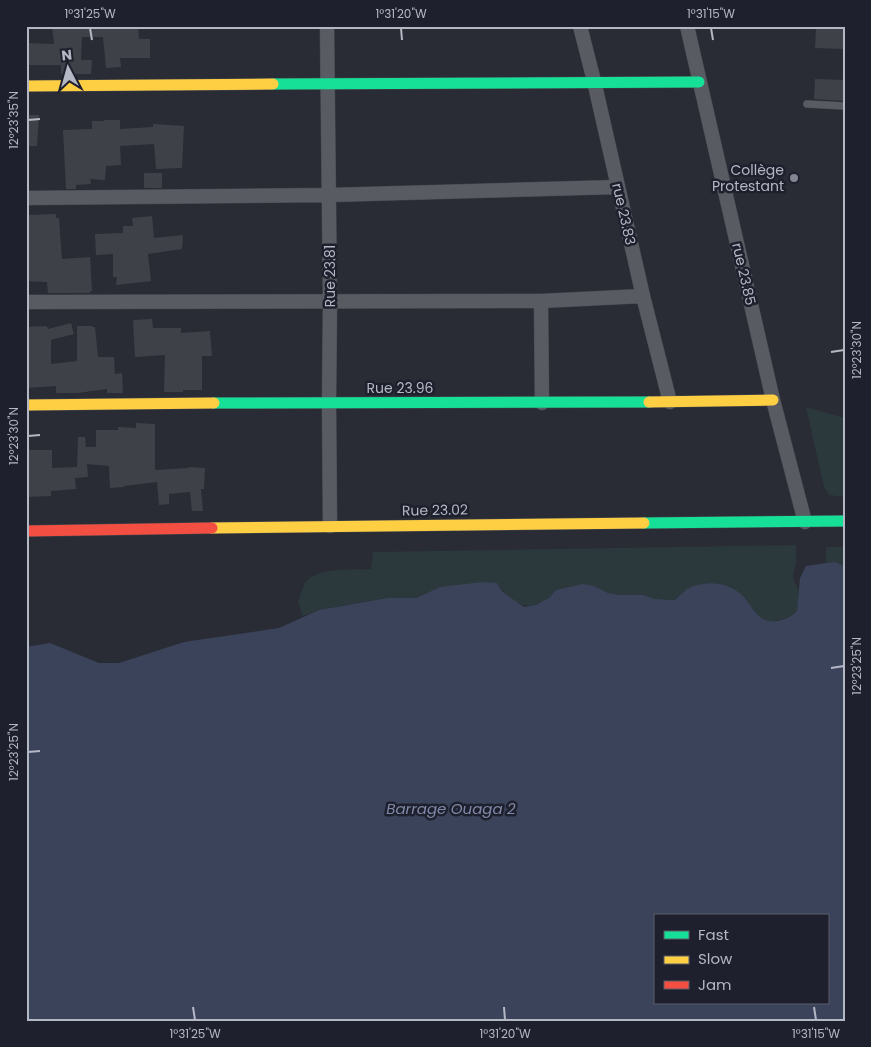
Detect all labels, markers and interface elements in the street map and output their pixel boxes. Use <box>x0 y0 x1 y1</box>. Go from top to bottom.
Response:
text: 1°31'25"W <box>64 5 116 22</box>
text: 1°31'20"W <box>375 5 427 22</box>
text: 1°31'15"W <box>687 5 735 22</box>
north arrow <box>42 42 92 92</box>
text: N <box>60 45 73 66</box>
text: 12°23'35"N <box>5 91 22 149</box>
place label: Collège Protestant <box>712 160 784 196</box>
marker: Collège Protestant <box>788 172 800 184</box>
street label: rue 23.83 <box>607 181 641 247</box>
street label: rue 23.85 <box>727 241 761 307</box>
street label: Rue 23.81 <box>320 245 340 307</box>
text: 12°23'30"N <box>848 321 865 379</box>
street label: Rue 23.96 <box>367 378 434 398</box>
text: 12°23'30"N <box>5 407 22 465</box>
street label: Rue 23.02 <box>402 499 468 521</box>
text: 12°23'25"N <box>848 637 865 695</box>
text: 12°23'25"N <box>5 723 22 781</box>
water label: Barrage Ouaga 2 <box>386 798 516 819</box>
legend <box>654 914 828 1004</box>
text: Fast <box>698 924 729 945</box>
text: Slow <box>698 948 733 969</box>
text: Jam <box>698 974 732 995</box>
text: 1°31'25"W <box>169 1025 221 1042</box>
text: 1°31'20"W <box>479 1025 531 1042</box>
text: 1°31'15"W <box>792 1025 840 1042</box>

